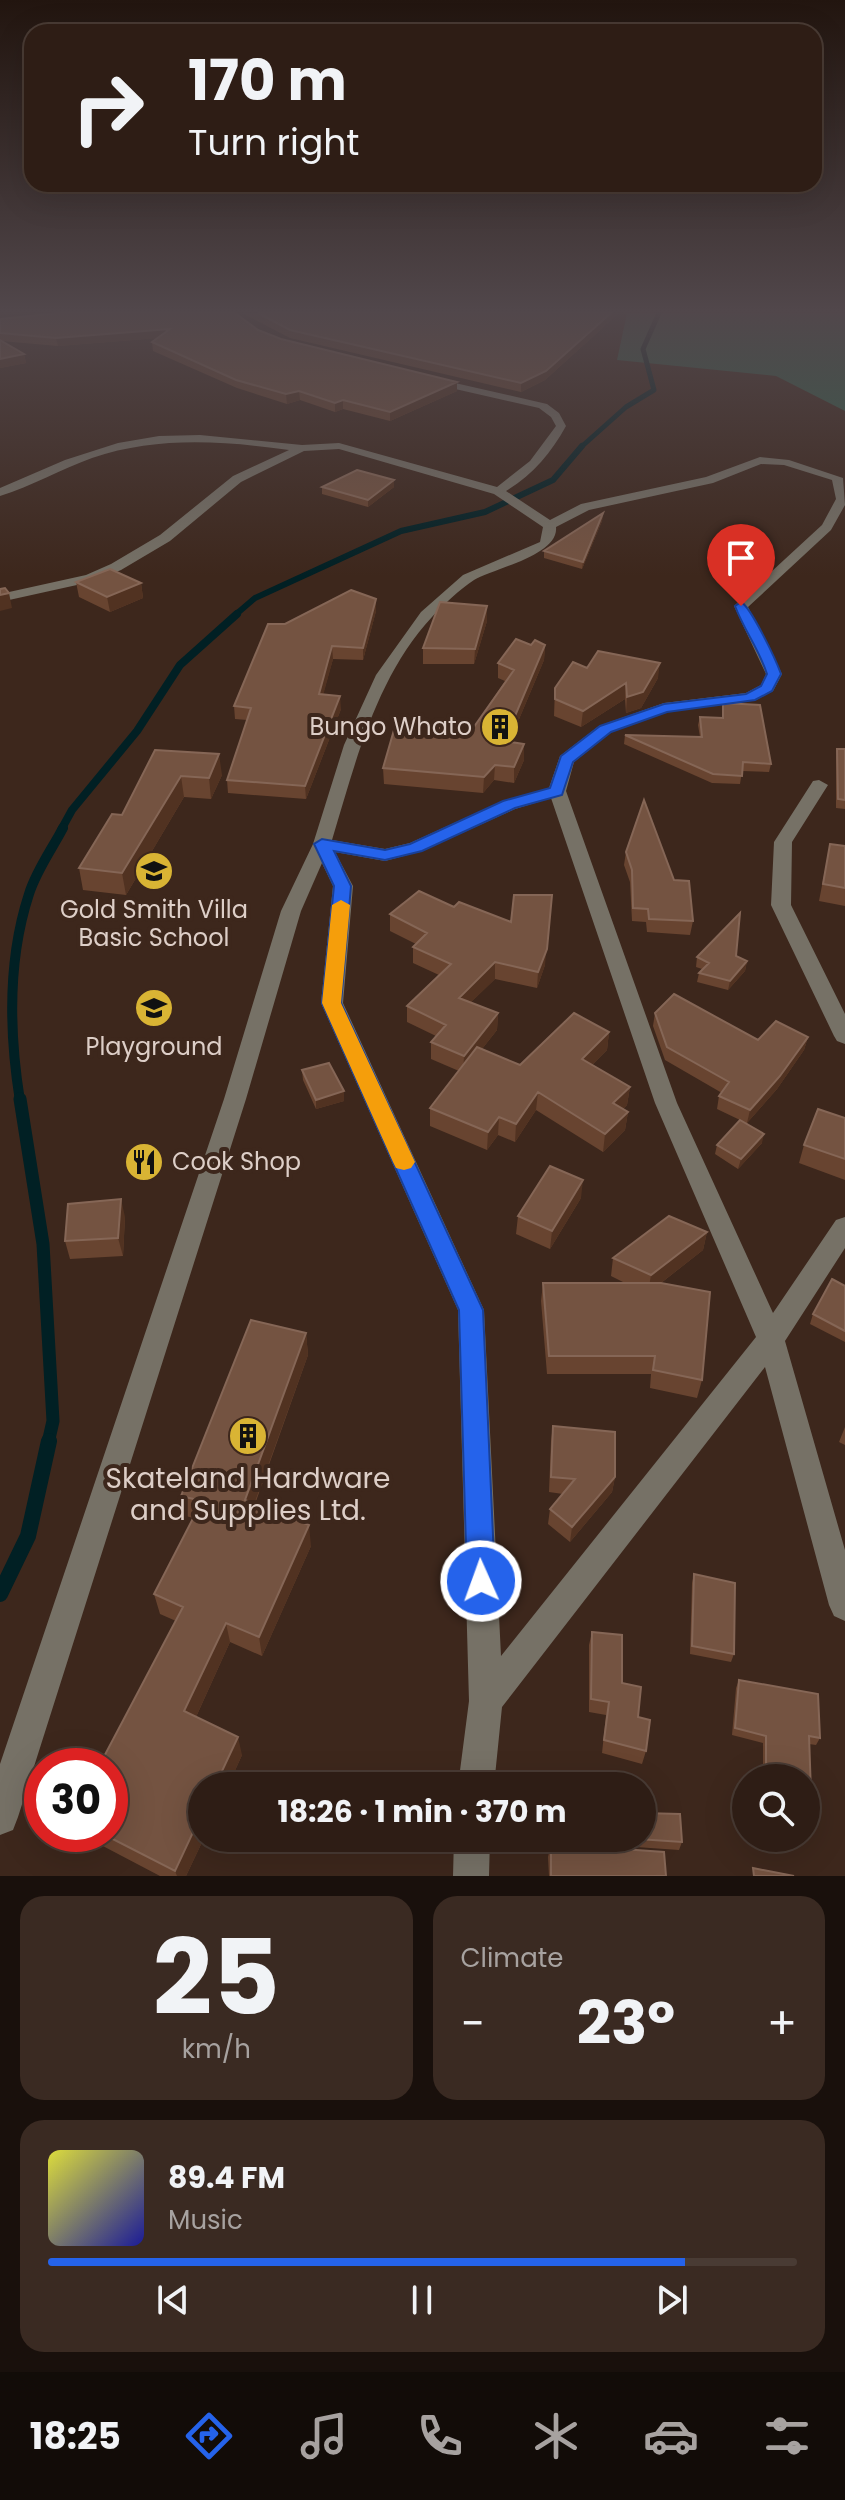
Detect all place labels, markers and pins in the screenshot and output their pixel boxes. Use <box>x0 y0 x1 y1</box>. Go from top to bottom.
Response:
pin <box>707 524 775 606</box>
building icon: Bungo Whato <box>479 706 521 748</box>
place label: Bungo Whato <box>309 710 472 743</box>
school or university icon: Gold Smith Villa Basic School <box>133 850 175 892</box>
place label: Gold Smith Villa Basic School <box>60 893 248 954</box>
school or university icon: Playground <box>133 987 175 1029</box>
place label: Playground <box>85 1030 223 1063</box>
restaurant icon: Cook Shop <box>123 1141 165 1183</box>
place label: Cook Shop <box>172 1145 301 1178</box>
building icon: Skateland Hardware and Supplies Ltd. <box>227 1415 269 1457</box>
place label: Skateland Hardware and Supplies Ltd. <box>106 1459 390 1530</box>

